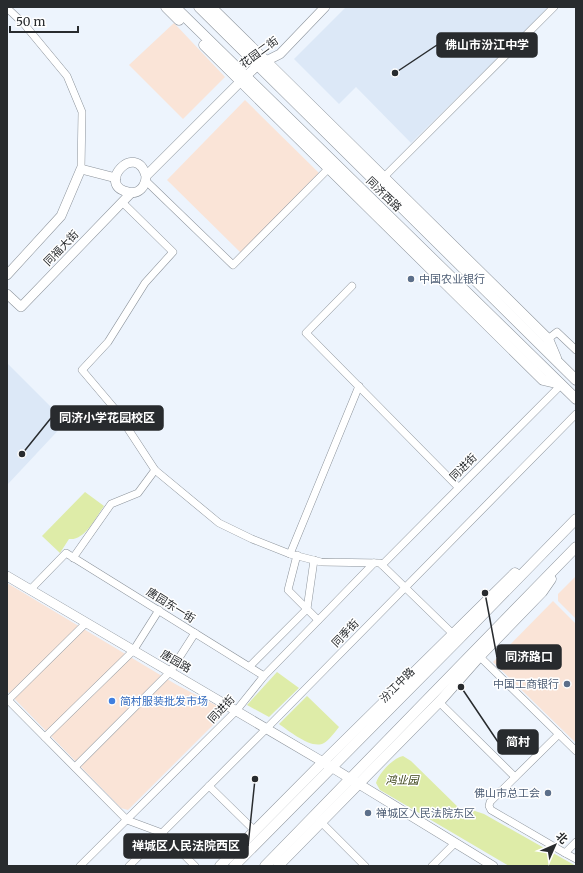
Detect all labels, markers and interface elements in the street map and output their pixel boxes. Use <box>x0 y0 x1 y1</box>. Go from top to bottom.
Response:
scale bar <box>10 8 78 34</box>
text: 50 m <box>16 14 45 29</box>
street label: 花园二街 <box>237 33 281 71</box>
callout: 佛山市汾江中学 <box>437 33 537 57</box>
text: 佛山市汾江中学 <box>445 37 529 52</box>
street label: 同济西路 <box>363 174 405 214</box>
street label: 同福大街 <box>41 227 81 269</box>
place label: 中国农业银行 <box>419 272 485 286</box>
marker: 中国农业银行 <box>406 274 416 284</box>
callout: 同济小学花园校区 <box>51 406 163 430</box>
text: 同济小学花园校区 <box>59 410 155 425</box>
street label: 同进街 <box>446 450 480 484</box>
street label: 唐园东一街 <box>144 584 198 626</box>
street label: 同季街 <box>329 616 361 650</box>
callout: 同济路口 <box>497 645 561 669</box>
street label: 唐园路 <box>158 647 194 675</box>
text: 同济路口 <box>505 649 553 664</box>
street label: 汾江中路 <box>376 664 418 706</box>
place label: 中国工商银行 <box>493 677 559 691</box>
marker: 中国工商银行 <box>562 679 572 689</box>
street label: 同进街 <box>205 692 237 726</box>
place label: 简村服装批发市场 <box>120 694 208 708</box>
marker: 简村服装批发市场 <box>107 696 117 706</box>
callout: 简村 <box>498 730 538 754</box>
text: 简村 <box>506 734 530 749</box>
park label: 鸿业园 <box>386 773 420 787</box>
place label: 佛山市总工会 <box>474 786 540 800</box>
marker: 佛山市总工会 <box>543 788 553 798</box>
place label: 禅城区人民法院东区 <box>376 806 475 820</box>
marker: 禅城区人民法院东区 <box>363 808 373 818</box>
north arrow <box>535 825 575 865</box>
text: 北 <box>553 829 571 847</box>
callout: 禅城区人民法院西区 <box>124 834 248 858</box>
text: 禅城区人民法院西区 <box>132 838 240 853</box>

